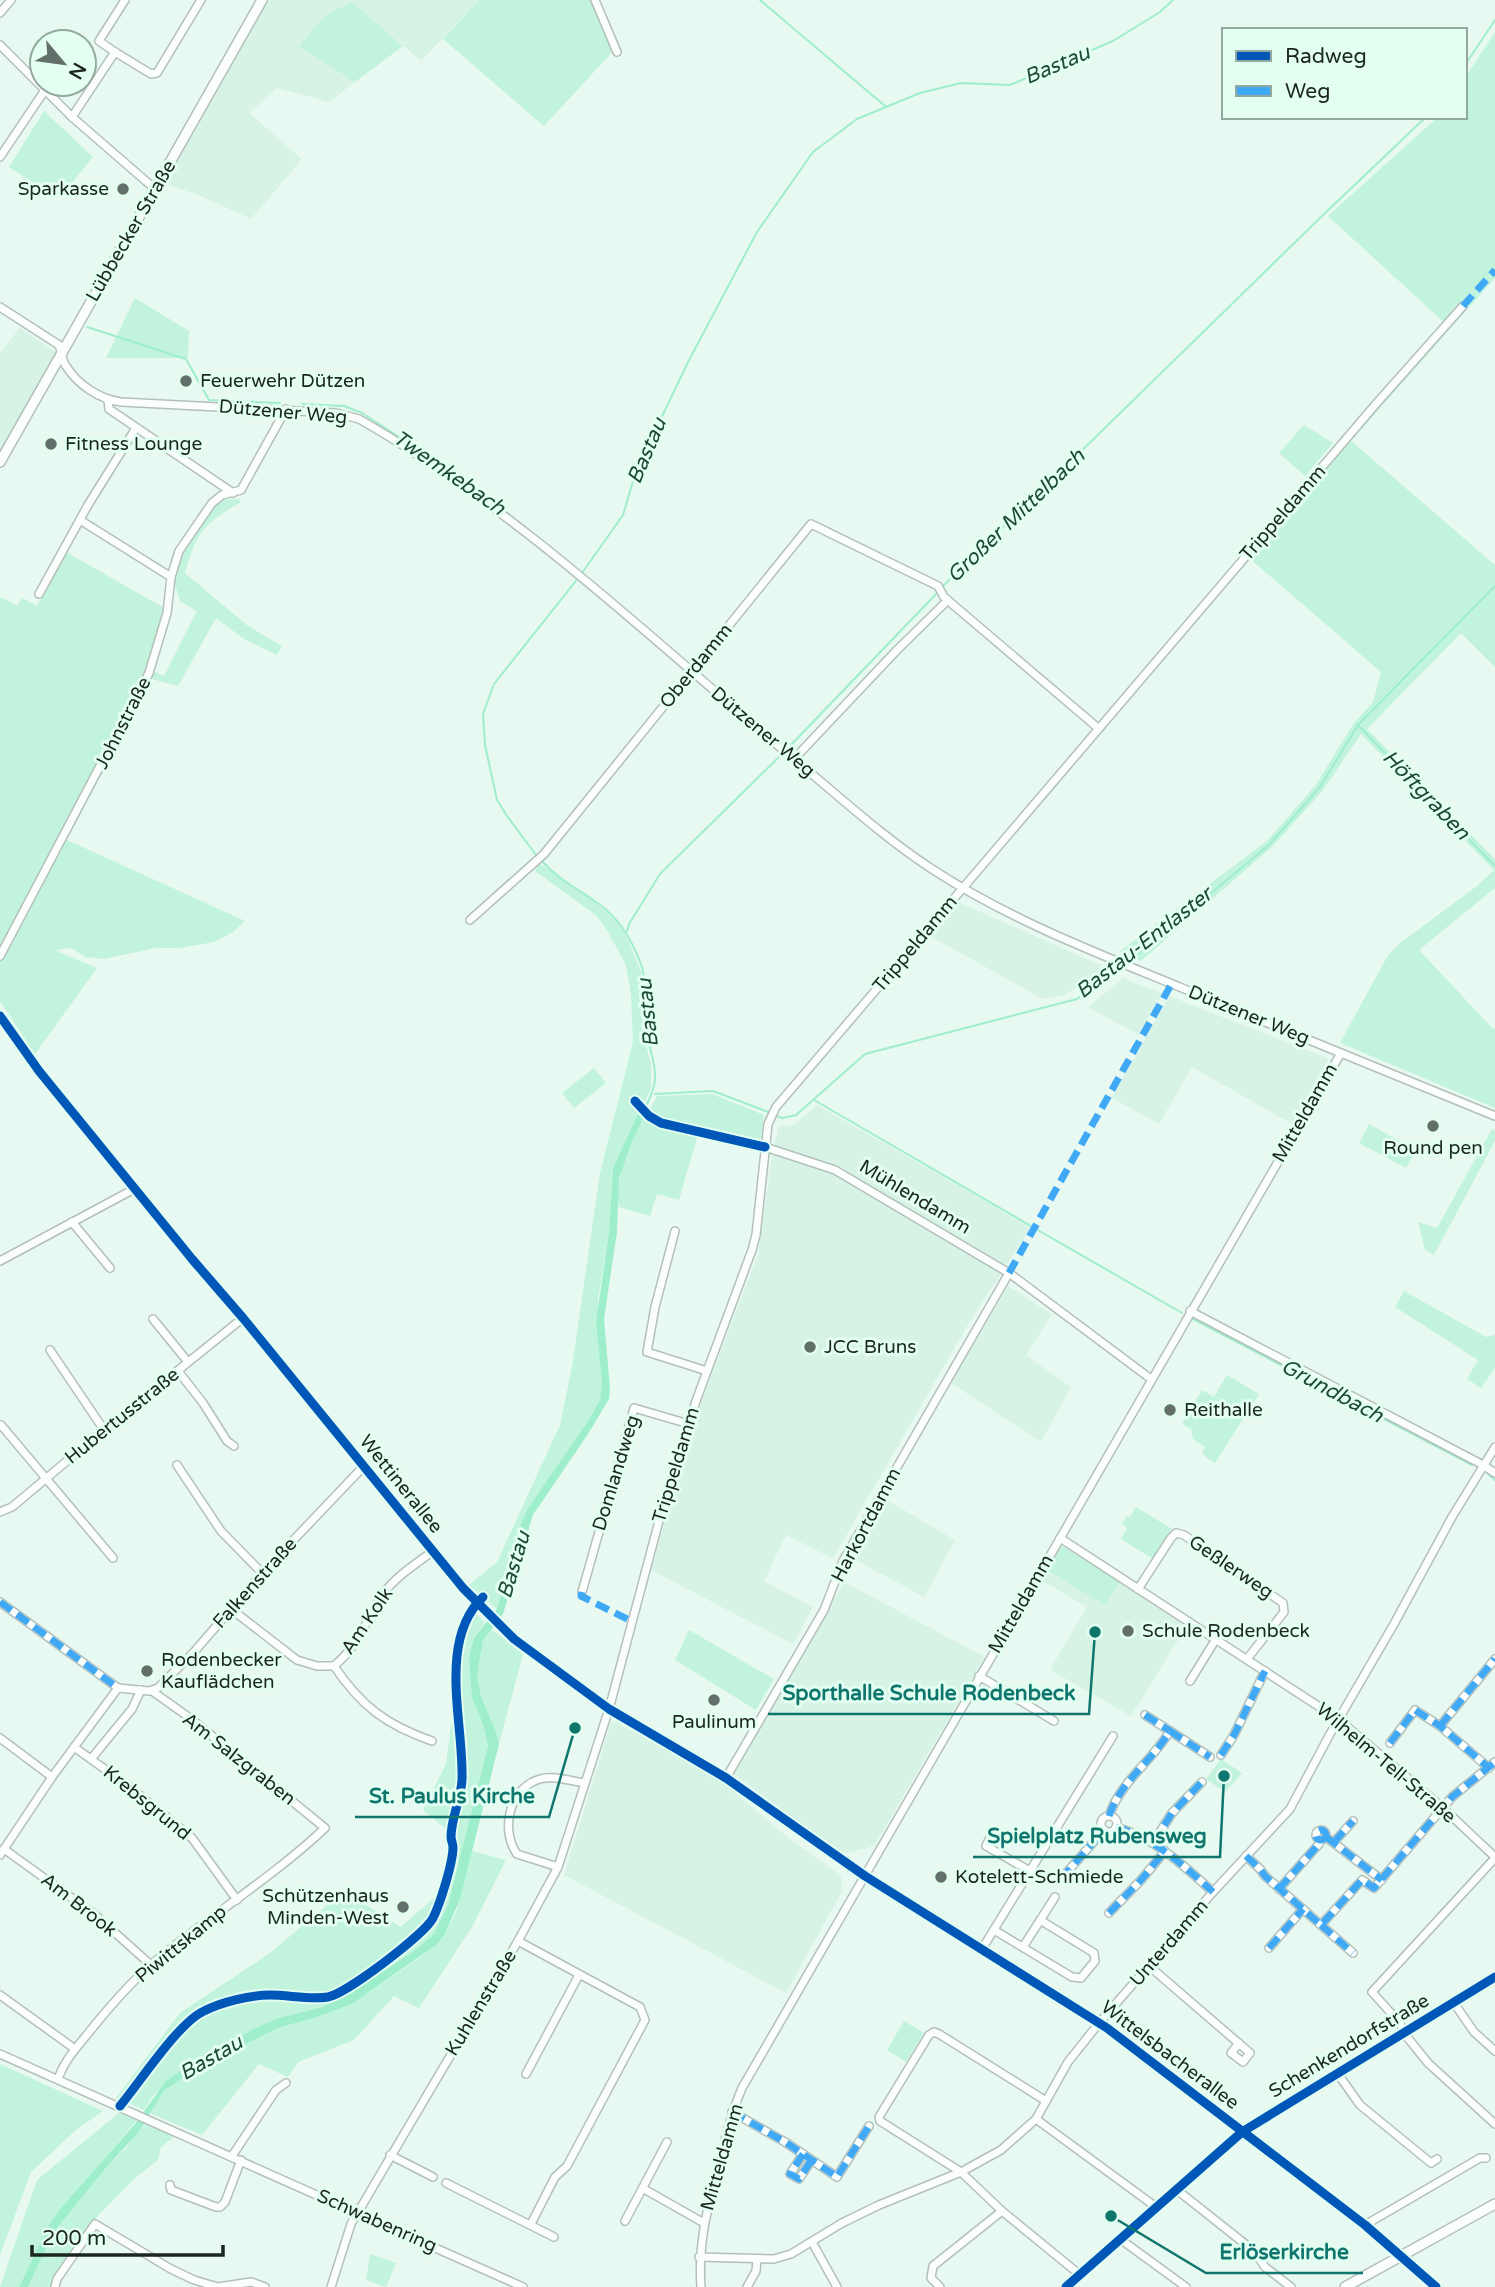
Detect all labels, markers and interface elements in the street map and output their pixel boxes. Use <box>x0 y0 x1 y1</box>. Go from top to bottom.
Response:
north arrow <box>28 28 98 98</box>
legend <box>1222 28 1467 119</box>
water label: Bastau <box>1020 40 1095 90</box>
text: Radweg <box>1285 44 1367 69</box>
text: N <box>64 59 90 83</box>
text: Weg <box>1285 79 1330 104</box>
street label: Lübbecker Straße <box>82 157 180 305</box>
place label: Sparkasse <box>18 178 109 200</box>
marker: Sparkasse <box>115 181 131 197</box>
place label: Feuerwehr Dützen <box>200 370 365 392</box>
marker: Feuerwehr Dützen <box>178 373 194 389</box>
street label: Dützener Weg <box>218 395 348 429</box>
water label: Bastau <box>622 413 672 488</box>
water label: Twemkebach <box>388 425 511 522</box>
place label: Fitness Lounge <box>65 433 202 455</box>
marker: Fitness Lounge <box>43 436 59 452</box>
water label: Großer Mittelbach <box>942 443 1091 588</box>
street label: Trippeldamm <box>1236 461 1330 565</box>
street label: Oberdamm <box>655 619 737 713</box>
street label: Johnstraße <box>90 673 156 773</box>
street label: Dützener Weg <box>707 682 819 782</box>
water label: Höftgraben <box>1377 745 1476 846</box>
water label: Bastau-Entlaster <box>1071 880 1219 1004</box>
street label: Trippeldamm <box>868 891 962 997</box>
water label: Bastau <box>632 976 664 1049</box>
street label: Dützener Weg <box>1185 981 1313 1049</box>
street label: Mitteldamm <box>1268 1060 1342 1166</box>
marker: Round pen <box>1425 1118 1441 1134</box>
place label: Round pen <box>1383 1137 1483 1159</box>
street label: Mühlendamm <box>855 1155 975 1239</box>
place label: JCC Bruns <box>824 1336 916 1358</box>
marker: JCC Bruns <box>802 1339 818 1355</box>
water label: Grundbach <box>1277 1354 1388 1429</box>
street label: Hubertusstraße <box>61 1363 183 1469</box>
place label: Reithalle <box>1184 1399 1263 1421</box>
marker: Reithalle <box>1162 1402 1178 1418</box>
street label: Trippeldamm <box>648 1405 704 1525</box>
street label: Domlandweg <box>588 1413 644 1533</box>
street label: Wettinerallee <box>355 1431 447 1537</box>
street label: Harkortdamm <box>827 1464 905 1586</box>
water label: Bastau <box>492 1527 536 1602</box>
street label: Geßlerweg <box>1185 1531 1277 1603</box>
street label: Falkenstraße <box>208 1533 302 1633</box>
street label: Mitteldamm <box>984 1551 1058 1657</box>
street label: Am Kolk <box>337 1583 397 1659</box>
place label: Schule Rodenbeck <box>1142 1620 1310 1642</box>
marker: Schule Rodenbeck <box>1120 1623 1136 1639</box>
place label: Rodenbecker Kauflädchen <box>161 1649 282 1693</box>
marker: Rodenbecker Kauflädchen <box>139 1663 155 1679</box>
callout: Sporthalle Schule Rodenbeck <box>768 1672 1089 1714</box>
text: Sporthalle Schule Rodenbeck <box>783 1681 1076 1706</box>
marker: Paulinum <box>706 1692 722 1708</box>
street label: Wilhelm-Tell-Straße <box>1312 1698 1460 1828</box>
street label: Am Salzgraben <box>178 1708 300 1810</box>
place label: Paulinum <box>672 1711 756 1733</box>
street label: Krebsgrund <box>99 1761 195 1845</box>
callout: St. Paulus Kirche <box>355 1775 549 1817</box>
text: St. Paulus Kirche <box>369 1784 535 1809</box>
callout: Spielplatz Rubensweg <box>973 1815 1220 1857</box>
text: Spielplatz Rubensweg <box>987 1824 1207 1849</box>
place label: Kotelett-Schmiede <box>955 1866 1124 1888</box>
street label: Am Brook <box>37 1869 121 1941</box>
marker: Kotelett-Schmiede <box>933 1869 949 1885</box>
place label: Schützenhaus Minden-West <box>262 1885 389 1929</box>
street label: Unterdamm <box>1125 1895 1213 1991</box>
marker: Schützenhaus Minden-West <box>395 1899 411 1915</box>
street label: Piwittskamp <box>131 1901 231 1987</box>
street label: Kuhlenstraße <box>441 1946 521 2060</box>
street label: Schenkendorfstraße <box>1265 1989 1433 2103</box>
street label: Wittelsbacherallee <box>1097 1996 1243 2114</box>
water label: Bastau <box>175 2029 248 2086</box>
street label: Mitteldamm <box>696 2101 748 2213</box>
street label: Schwabenring <box>314 2185 440 2257</box>
scale bar <box>32 2214 222 2258</box>
text: 200 m <box>42 2226 106 2251</box>
callout: Erlöserkirche <box>1206 2231 1363 2273</box>
text: Erlöserkirche <box>1219 2240 1349 2265</box>

